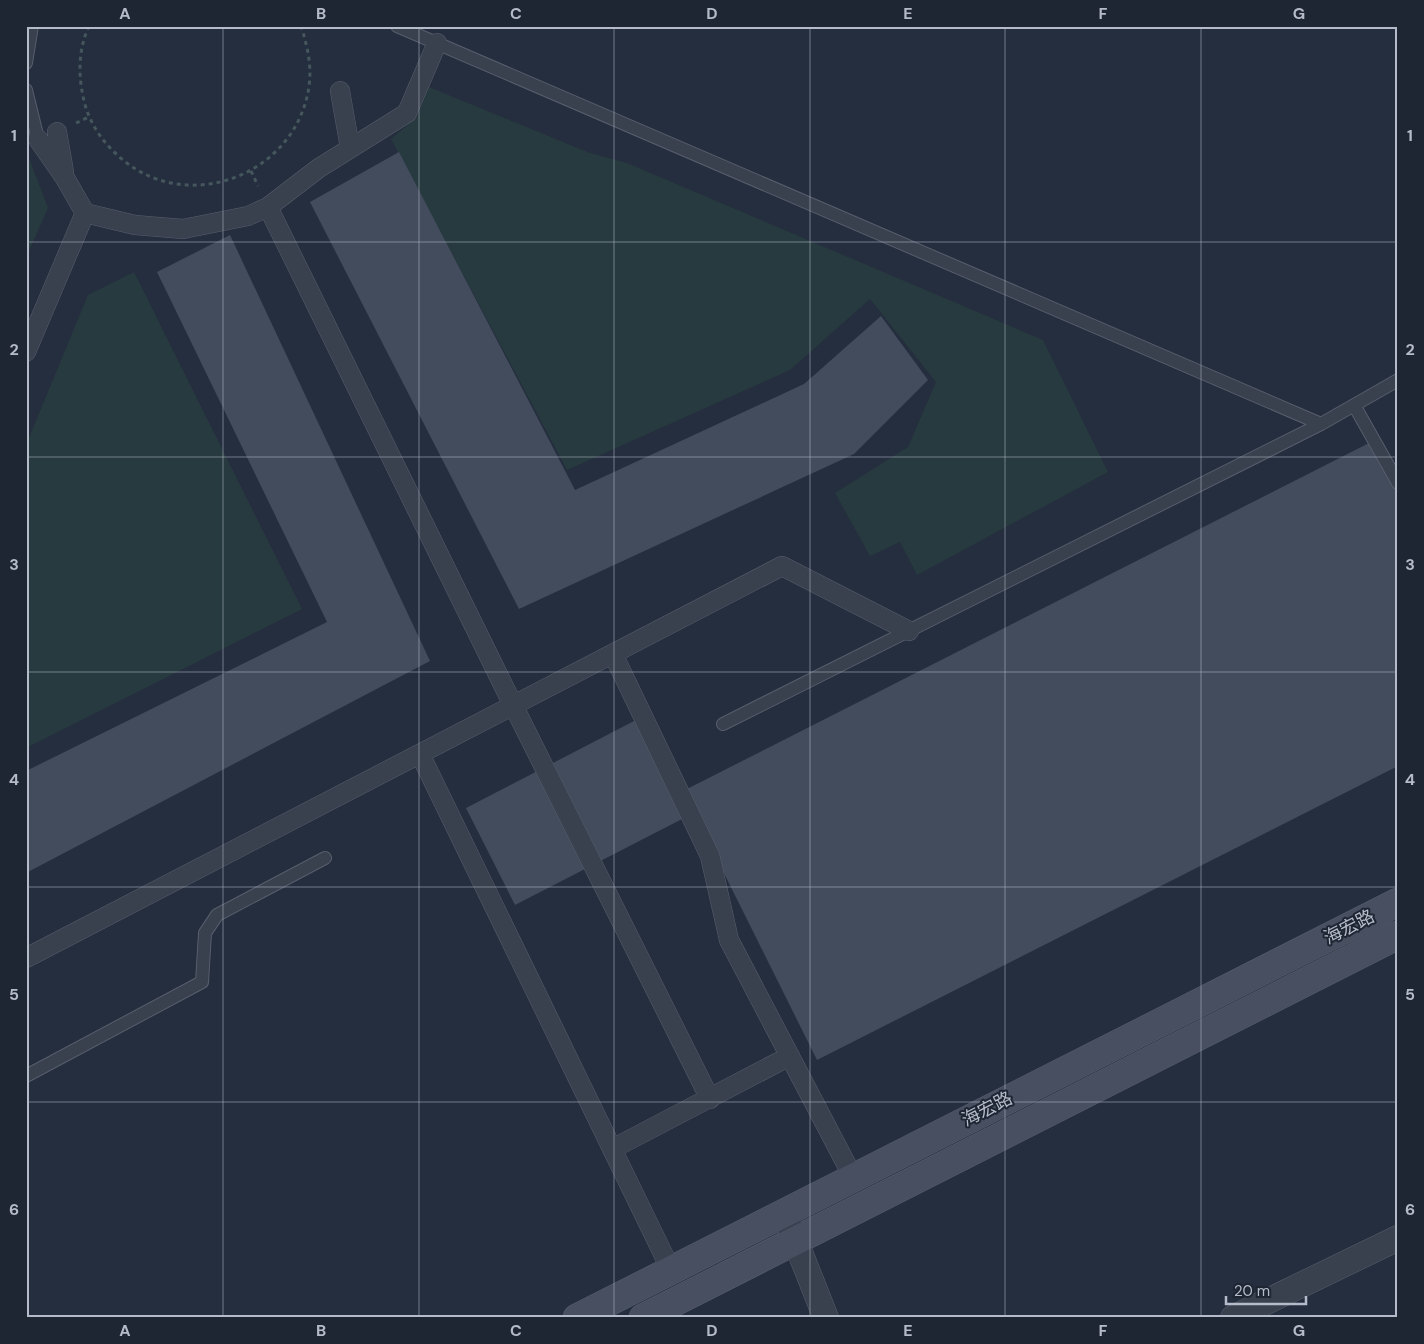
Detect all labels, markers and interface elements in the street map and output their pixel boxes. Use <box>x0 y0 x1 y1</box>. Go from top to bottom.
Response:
text: A <box>119 3 131 24</box>
text: B <box>316 3 326 24</box>
text: C <box>510 3 522 24</box>
text: D <box>706 3 718 24</box>
text: E <box>903 3 913 24</box>
text: F <box>1099 3 1108 24</box>
text: G <box>1293 3 1305 24</box>
text: 1 <box>11 125 17 146</box>
text: 1 <box>1407 125 1413 146</box>
text: 2 <box>9 339 19 360</box>
text: 2 <box>1405 339 1415 360</box>
text: 3 <box>9 554 19 575</box>
text: 3 <box>1405 554 1415 575</box>
text: 4 <box>9 769 19 790</box>
text: 4 <box>1405 769 1415 790</box>
street label: 海宏路 <box>1319 904 1379 950</box>
text: 5 <box>9 984 19 1005</box>
text: 5 <box>1405 984 1415 1005</box>
street label: 海宏路 <box>957 1086 1017 1132</box>
text: 6 <box>9 1199 19 1220</box>
text: 6 <box>1405 1199 1415 1220</box>
scale bar <box>1226 1274 1306 1306</box>
text: 20 m <box>1234 1281 1270 1301</box>
text: A <box>119 1320 131 1341</box>
text: B <box>316 1320 326 1341</box>
text: C <box>510 1320 522 1341</box>
text: D <box>706 1320 718 1341</box>
text: E <box>903 1320 913 1341</box>
text: F <box>1099 1320 1108 1341</box>
text: G <box>1293 1320 1305 1341</box>

